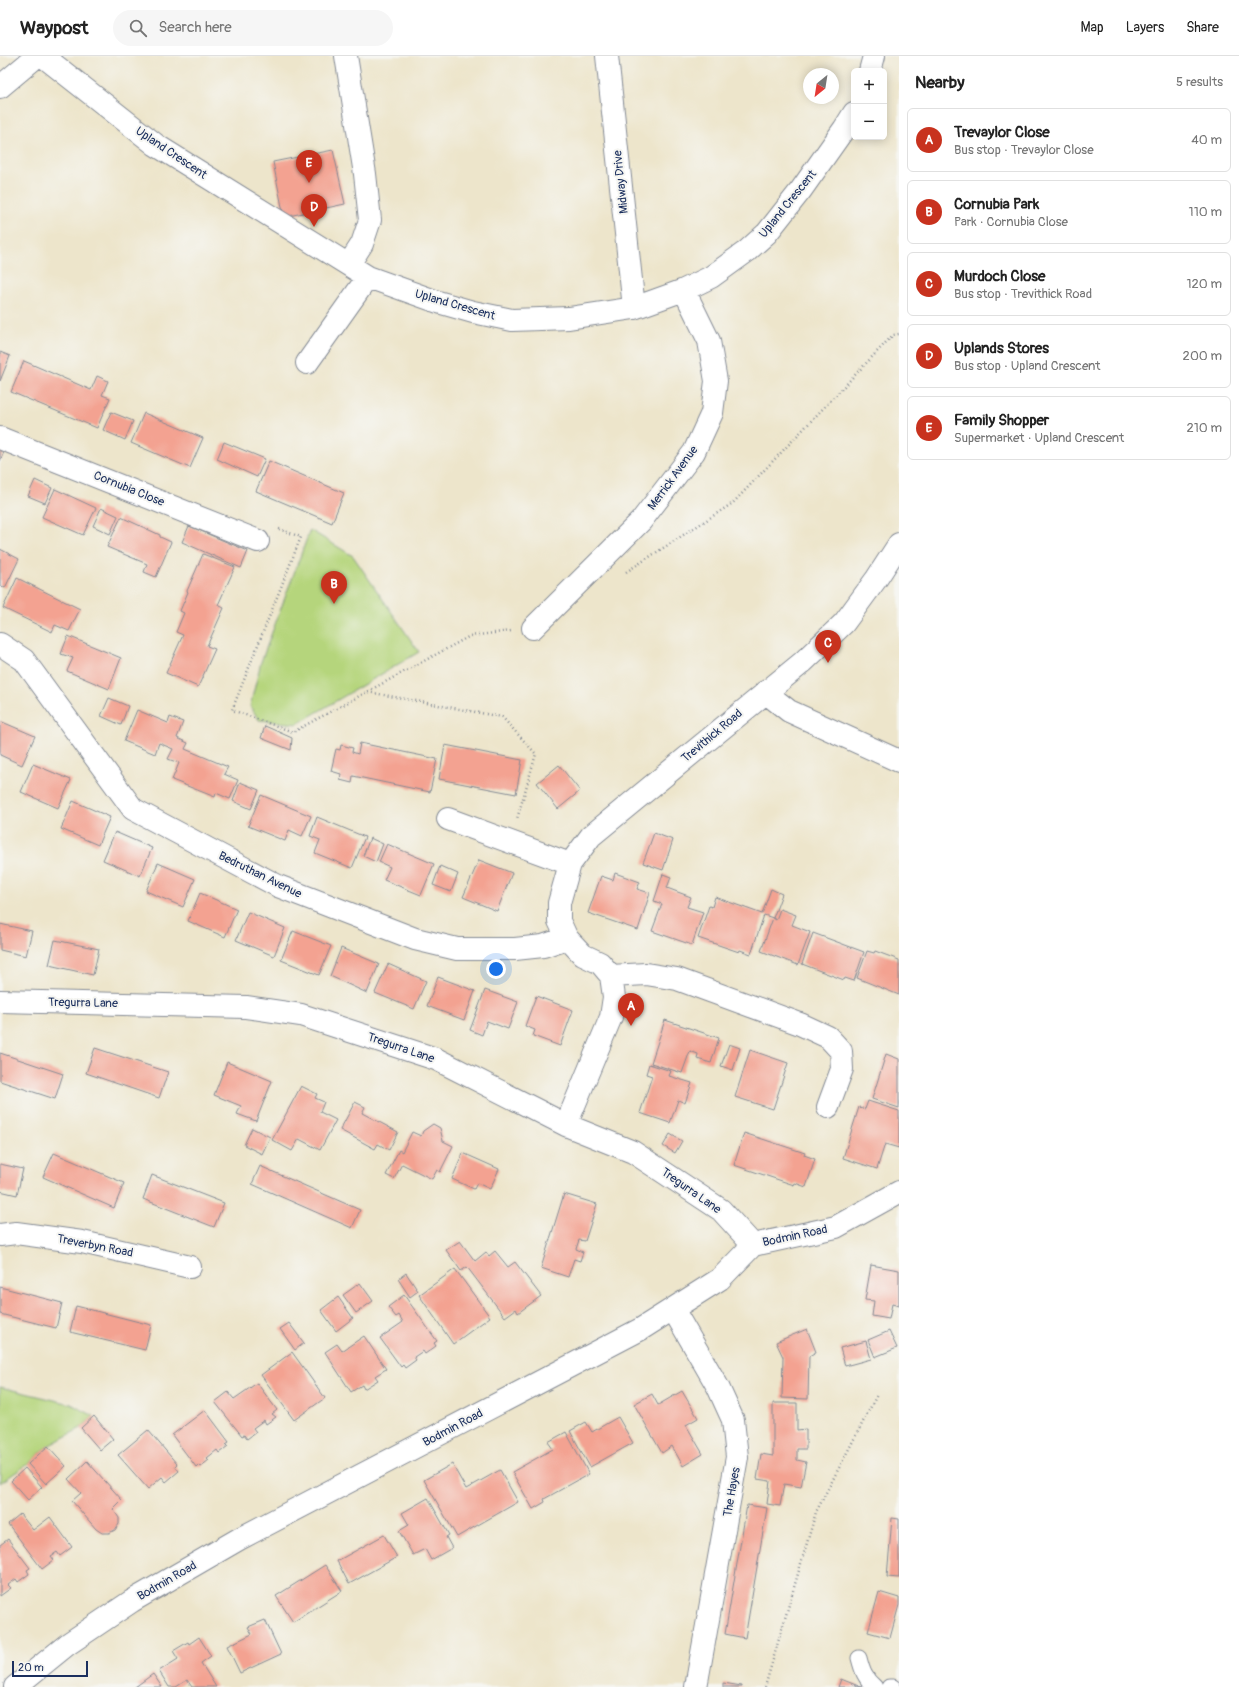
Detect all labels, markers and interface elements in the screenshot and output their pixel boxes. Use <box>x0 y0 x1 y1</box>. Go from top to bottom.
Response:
search box <box>113 10 393 46</box>
text: Waypost <box>20 16 89 40</box>
icon: search <box>127 17 149 39</box>
text: Search here <box>159 18 232 37</box>
text: Map <box>1081 19 1104 36</box>
text: Layers <box>1126 19 1164 36</box>
text: Share <box>1186 19 1219 36</box>
north arrow <box>803 68 839 104</box>
map controls <box>851 68 887 140</box>
button: + <box>851 68 887 104</box>
text: Nearby <box>915 72 964 93</box>
text: 5 results <box>1176 74 1223 90</box>
button: − <box>851 104 887 140</box>
text: Trevaylor Close <box>954 123 1050 142</box>
street label: Upland Crescent <box>132 124 210 183</box>
text: A <box>925 132 933 148</box>
text: 40 m <box>1191 132 1222 148</box>
text: Bus stop · Trevaylor Close <box>954 142 1094 158</box>
street label: Midway Drive <box>610 149 632 214</box>
pin: E <box>296 150 322 183</box>
street label: Upland Crescent <box>756 167 820 241</box>
pin: D <box>301 194 327 227</box>
text: Cornubia Park <box>954 195 1039 214</box>
text: B <box>925 204 933 220</box>
text: 110 m <box>1189 204 1222 220</box>
text: Park · Cornubia Close <box>954 214 1068 230</box>
text: Murdoch Close <box>954 267 1045 286</box>
text: C <box>925 276 933 292</box>
text: 120 m <box>1186 276 1222 292</box>
street label: Upland Crescent <box>413 286 497 324</box>
text: Bus stop · Trevithick Road <box>954 286 1092 302</box>
text: Uplands Stores <box>954 339 1049 358</box>
text: D <box>925 348 933 364</box>
text: 200 m <box>1183 348 1222 364</box>
text: Bus stop · Upland Crescent <box>954 358 1101 374</box>
text: Family Shopper <box>954 411 1049 430</box>
text: E <box>926 420 932 436</box>
text: 210 m <box>1186 420 1222 436</box>
text: Supermarket · Upland Crescent <box>954 430 1124 446</box>
street label: Merrick Avenue <box>645 443 701 513</box>
street label: Cornubia Close <box>91 468 167 510</box>
pin: B <box>321 571 347 604</box>
pin: C <box>815 630 841 663</box>
street label: Trevithick Road <box>678 706 746 766</box>
street label: Bedruthan Avenue <box>216 848 304 902</box>
your location <box>486 959 506 979</box>
pin: A <box>618 993 644 1026</box>
street label: Tregurra Lane <box>48 995 118 1011</box>
street label: Tregurra Lane <box>366 1030 437 1066</box>
street label: Tregurra Lane <box>658 1165 724 1217</box>
street label: Bodmin Road <box>761 1222 829 1250</box>
street label: Treverbyn Road <box>56 1231 134 1261</box>
street label: Bodmin Road <box>420 1406 486 1450</box>
street label: The Hayes <box>720 1465 744 1518</box>
street label: Bodmin Road <box>135 1558 199 1604</box>
scale bar <box>12 1659 88 1678</box>
text: 20 m <box>18 1661 44 1674</box>

